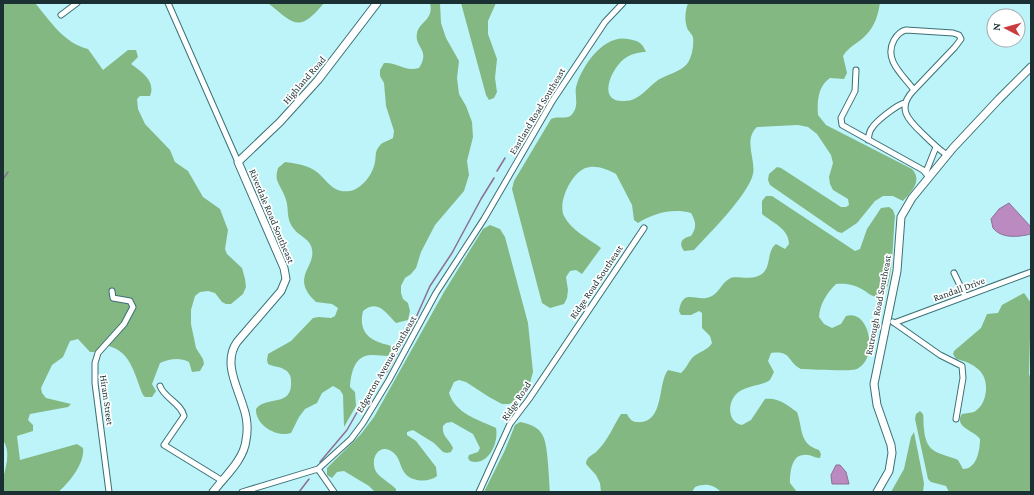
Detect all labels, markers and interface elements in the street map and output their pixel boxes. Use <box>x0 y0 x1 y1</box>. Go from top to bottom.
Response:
north arrow <box>986 8 1026 48</box>
text: N <box>990 22 1002 31</box>
street label: Highland Road <box>280 53 328 106</box>
street label: Eastland Road Southeast <box>507 65 568 156</box>
street label: Riverdale Road Southeast <box>247 167 297 265</box>
street label: Ridge Road Southeast <box>567 243 625 321</box>
street label: Rutrough Road Southeast <box>863 253 893 356</box>
street label: Randall Drive <box>932 274 987 303</box>
street label: Edgerton Avenue Southeast <box>354 313 419 414</box>
street label: Hiram Street <box>98 374 116 426</box>
street label: Ridge Road <box>499 379 533 423</box>

